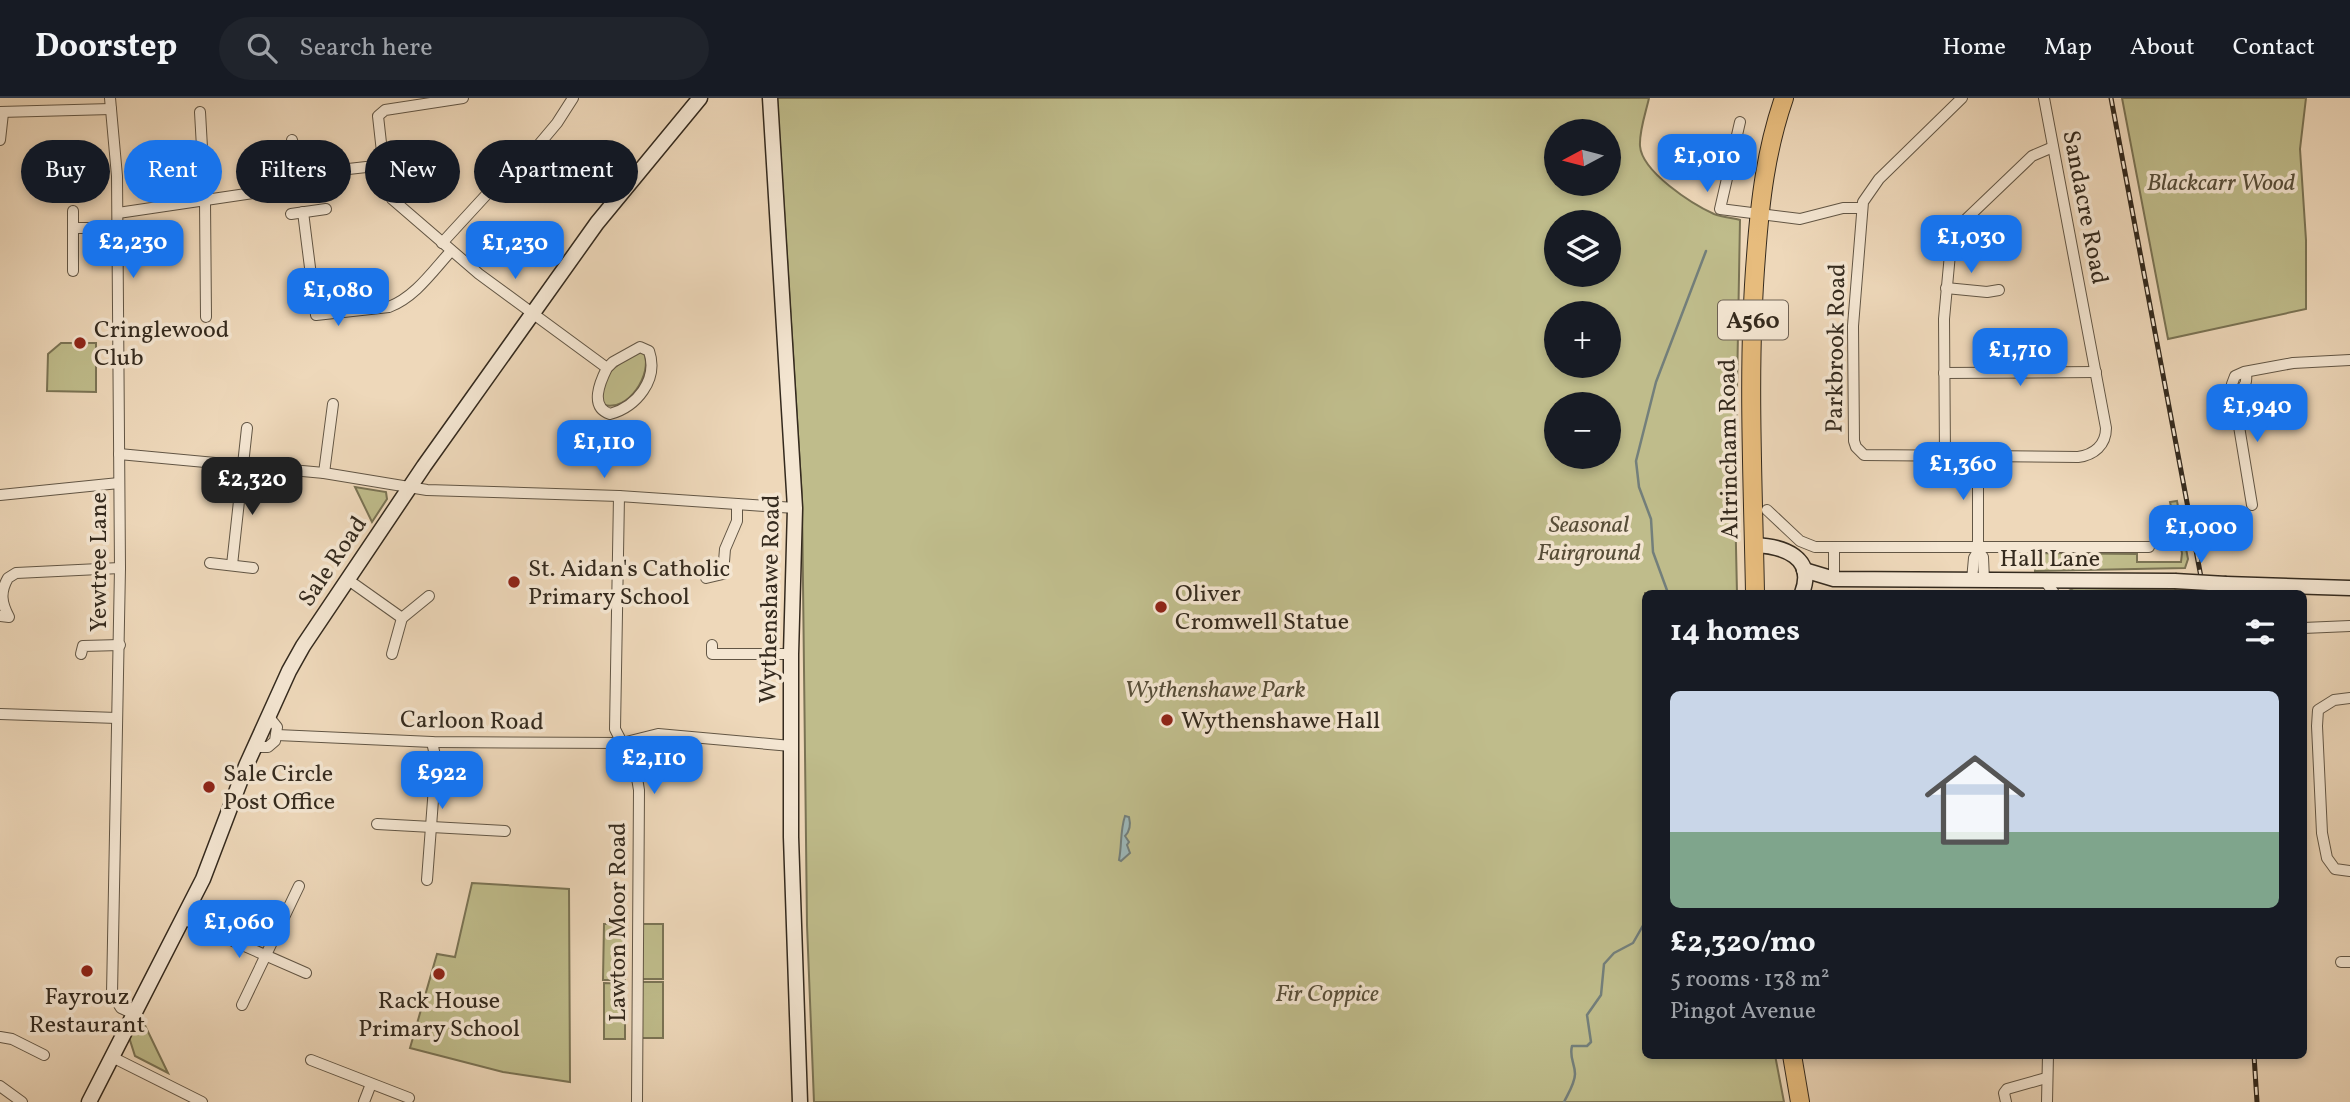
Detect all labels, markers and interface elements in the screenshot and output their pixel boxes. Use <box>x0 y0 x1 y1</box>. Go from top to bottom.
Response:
search box <box>219 17 709 80</box>
text: Doorstep <box>35 25 177 71</box>
icon: search <box>243 29 281 67</box>
text: Search here <box>299 30 433 66</box>
text: Home <box>1942 31 2006 65</box>
text: Map <box>2044 31 2092 65</box>
text: About <box>2130 31 2195 65</box>
text: Contact <box>2233 31 2315 65</box>
north arrow <box>1544 119 1620 196</box>
map controls <box>1544 119 1621 469</box>
street label: Sandacre Road <box>2052 127 2116 287</box>
pin: £1,010 <box>1650 134 1764 194</box>
chip: Buy <box>21 140 110 203</box>
chip: Rent <box>124 140 222 203</box>
chip: Filters <box>236 140 351 203</box>
chip: New <box>365 140 460 203</box>
chip: Apartment <box>474 140 638 203</box>
text: £1,010 <box>1674 141 1740 173</box>
park label: Blackcarr Wood <box>2147 167 2296 201</box>
button: layers <box>1544 210 1621 287</box>
pin: £1,030 <box>1914 216 2028 275</box>
pin: £2,230 <box>76 220 190 280</box>
pin: £1,230 <box>458 222 572 281</box>
text: £1,030 <box>1937 222 2005 254</box>
text: £2,230 <box>98 227 168 259</box>
text: £1,230 <box>482 228 548 260</box>
street label: Parkbrook Road <box>1819 263 1855 433</box>
pin: £1,080 <box>281 268 395 328</box>
text: £1,080 <box>303 275 373 307</box>
road number: A560 <box>1718 300 1788 340</box>
button: + <box>1544 301 1621 378</box>
place label: Cringlewood Club <box>94 314 229 376</box>
pin: £1,710 <box>1963 328 2077 388</box>
marker: Cringlewood Club <box>72 335 88 351</box>
text: £1,710 <box>1989 335 2051 367</box>
street label: Altrincham Road <box>1711 358 1749 540</box>
pin: £1,940 <box>2200 384 2314 444</box>
text: £1,940 <box>2222 391 2292 423</box>
button: − <box>1544 392 1621 469</box>
pin: £1,110 <box>547 420 661 480</box>
text: £1,110 <box>573 427 635 459</box>
pin: £1,360 <box>1906 442 2020 502</box>
text: £1,360 <box>1929 449 1997 481</box>
pin: £2,320 <box>195 458 309 517</box>
text: £2,320 <box>217 464 287 496</box>
street label: Yewtree Lane <box>83 492 117 632</box>
street label: Wythenshawe Road <box>752 494 790 704</box>
pin: £1,000 <box>2144 505 2258 565</box>
park label: Seasonal Fairground <box>1537 509 1641 571</box>
street label: Sale Road <box>291 510 376 614</box>
text: £1,000 <box>2165 512 2237 544</box>
street label: Hall Lane <box>2000 543 2100 577</box>
place label: St. Aidan's Catholic Primary School <box>528 553 730 615</box>
marker: St. Aidan's Catholic Primary School <box>506 574 522 590</box>
place label: Oliver Cromwell Statue <box>1175 578 1349 640</box>
marker: Oliver Cromwell Statue <box>1153 599 1169 615</box>
text: 14 homes <box>1670 611 1800 653</box>
icon: filters <box>2241 613 2279 651</box>
park label: Wythenshawe Park <box>1124 674 1306 708</box>
street label: Carloon Road <box>400 704 544 740</box>
place label: Wythenshawe Hall <box>1181 705 1380 739</box>
marker: Wythenshawe Hall <box>1159 712 1175 728</box>
pin: £2,110 <box>597 736 711 796</box>
icon: home <box>1912 737 2038 863</box>
text: £2,110 <box>622 743 686 775</box>
pin: £922 <box>401 752 483 811</box>
place label: Sale Circle Post Office <box>223 758 335 820</box>
text: £922 <box>417 758 467 790</box>
marker: Sale Circle Post Office <box>201 779 217 795</box>
street label: Lawton Moor Road <box>602 822 636 1022</box>
pin: £1,060 <box>182 900 296 960</box>
text: £1,060 <box>204 907 274 939</box>
text: £2,320/mo <box>1670 922 1816 964</box>
marker: Fayrouz Restaurant <box>79 963 95 979</box>
text: 5 rooms · 138 m² <box>1670 964 1830 996</box>
marker: Rack House Primary School <box>431 966 447 982</box>
park label: Fir Coppice <box>1275 978 1379 1012</box>
place label: Fayrouz Restaurant <box>29 981 145 1043</box>
place label: Rack House Primary School <box>358 985 520 1047</box>
text: Pingot Avenue <box>1670 996 1816 1028</box>

